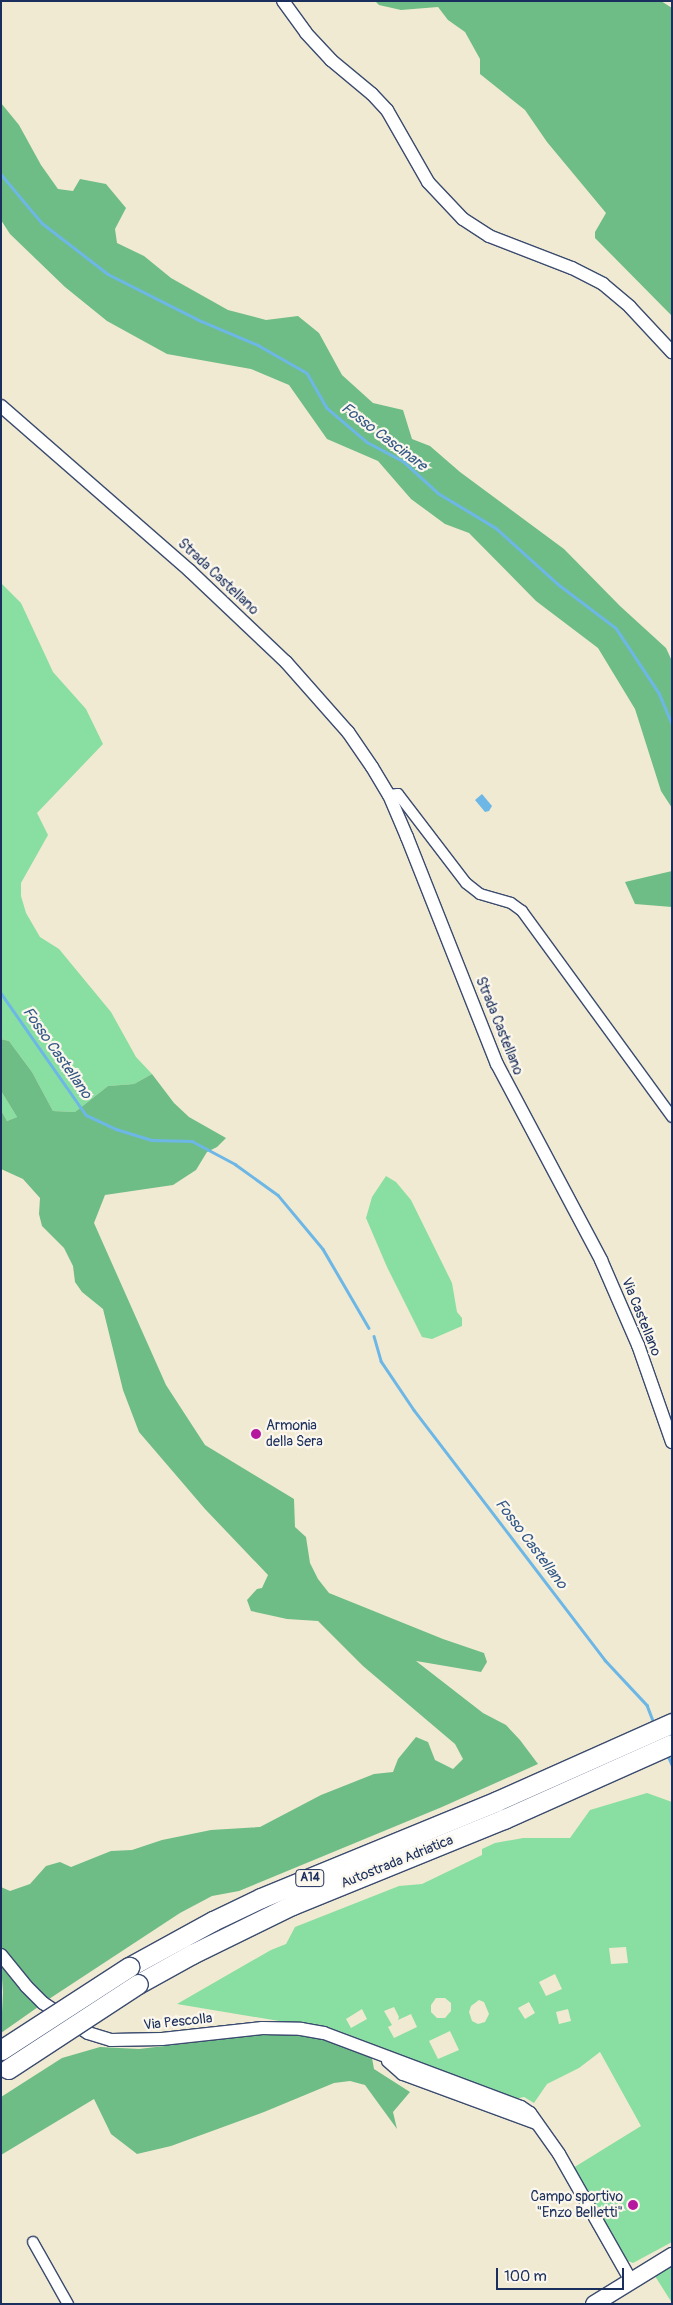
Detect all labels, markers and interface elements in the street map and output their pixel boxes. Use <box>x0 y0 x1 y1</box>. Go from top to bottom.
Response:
water label: Fosso Cascinare <box>338 399 430 475</box>
street label: Strada Castellano <box>174 535 262 619</box>
street label: Strada Castellano <box>472 975 526 1077</box>
water label: Fosso Castellano <box>19 1004 95 1102</box>
street label: Via Castellano <box>618 1275 664 1359</box>
place label: Armonia della Sera <box>266 1418 323 1450</box>
marker: Armonia della Sera <box>250 1428 262 1440</box>
water label: Fosso Castellano <box>491 1495 571 1593</box>
street label: Autostrada Adriatica <box>338 1832 456 1892</box>
road number: A14 <box>295 1869 325 1888</box>
street label: Via Pescolla <box>143 2010 213 2034</box>
place label: Campo sportivo "Enzo Belletti" <box>531 2189 623 2222</box>
marker: Campo sportivo "Enzo Belletti" <box>627 2199 639 2211</box>
scale bar <box>498 2258 626 2290</box>
text: 100 m <box>504 2267 547 2286</box>

